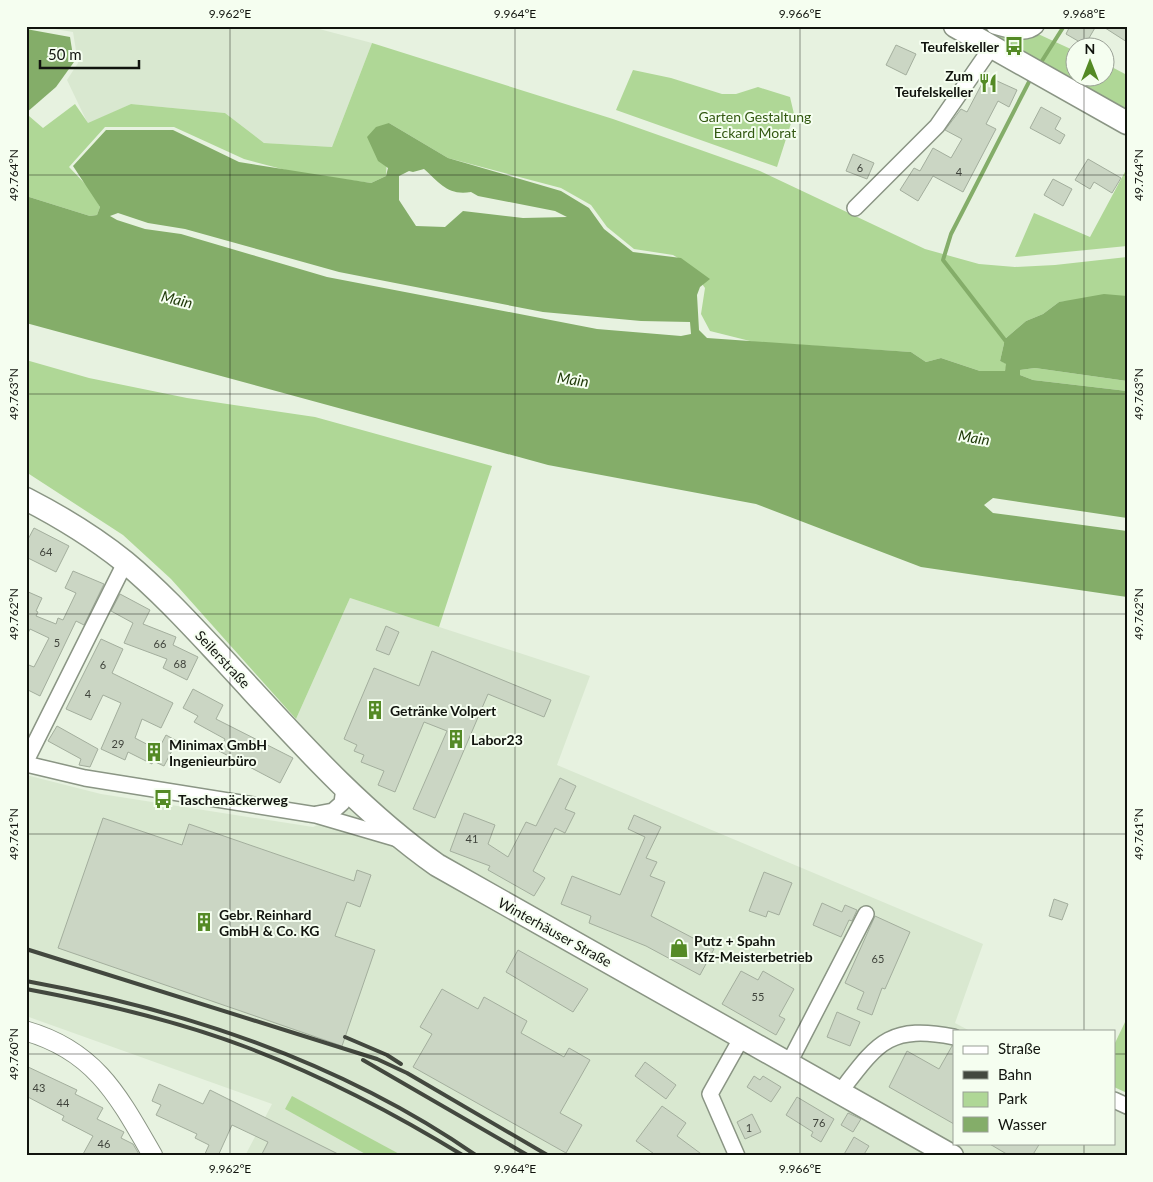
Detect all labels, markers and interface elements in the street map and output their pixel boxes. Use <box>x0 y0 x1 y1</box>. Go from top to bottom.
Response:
text: 9.962°E <box>209 6 251 21</box>
text: 9.964°E <box>494 6 536 21</box>
text: 9.966°E <box>779 6 821 21</box>
text: 9.968°E <box>1063 6 1105 21</box>
bus stop icon: Teufelskeller <box>1003 35 1025 57</box>
scale bar <box>40 38 139 70</box>
place label: Teufelskeller <box>921 38 1000 55</box>
north arrow <box>1066 38 1116 88</box>
text: N <box>1085 40 1095 57</box>
text: 50 m <box>48 45 82 63</box>
place label: Zum Teufelskeller <box>895 67 974 100</box>
restaurant icon: Zum Teufelskeller <box>977 72 999 94</box>
park label: Garten Gestaltung Eckard Morat <box>699 108 811 141</box>
text: 49.764°N <box>6 149 21 201</box>
text: 49.764°N <box>1131 149 1146 201</box>
house number: 6 <box>857 161 863 174</box>
house number: 4 <box>956 165 963 178</box>
water label: Main <box>159 286 195 312</box>
text: 49.763°N <box>6 368 21 420</box>
water label: Main <box>556 368 590 390</box>
text: 49.763°N <box>1131 368 1146 420</box>
water label: Main <box>957 426 991 448</box>
house number: 64 <box>40 545 53 558</box>
text: 49.762°N <box>6 588 21 640</box>
text: 49.762°N <box>1131 588 1146 640</box>
street label: Seilerstraße <box>192 627 254 691</box>
house number: 5 <box>54 636 60 649</box>
house number: 66 <box>154 637 166 650</box>
house number: 68 <box>174 657 186 670</box>
house number: 6 <box>100 658 106 671</box>
house number: 4 <box>85 687 92 700</box>
building icon: Getränke Volpert <box>364 699 386 721</box>
place label: Getränke Volpert <box>390 702 497 719</box>
building icon: Labor23 <box>445 728 467 750</box>
place label: Labor23 <box>471 731 523 748</box>
place label: Minimax GmbH Ingenieurbüro <box>169 736 267 769</box>
house number: 29 <box>112 737 124 750</box>
building icon: Minimax GmbH Ingenieurbüro <box>143 741 165 763</box>
bus stop icon: Taschenäckerweg <box>152 788 174 810</box>
place label: Taschenäckerweg <box>178 791 288 808</box>
text: 49.761°N <box>6 808 21 860</box>
text: 49.761°N <box>1131 808 1146 860</box>
house number: 41 <box>466 832 478 845</box>
street label: Winterhäuser Straße <box>495 894 615 970</box>
place label: Gebr. Reinhard GmbH & Co. KG <box>219 906 319 939</box>
building icon: Gebr. Reinhard GmbH & Co. KG <box>193 911 215 933</box>
place label: Putz + Spahn Kfz-Meisterbetrieb <box>694 932 813 965</box>
shop icon: Putz + Spahn Kfz-Meisterbetrieb <box>668 937 690 959</box>
house number: 65 <box>872 952 884 965</box>
house number: 55 <box>752 990 764 1003</box>
text: 49.760°N <box>6 1028 21 1080</box>
legend <box>953 1030 1116 1144</box>
text: Straße <box>998 1039 1041 1057</box>
text: Bahn <box>998 1065 1032 1083</box>
house number: 43 <box>33 1081 45 1094</box>
text: Park <box>998 1089 1028 1107</box>
house number: 44 <box>57 1096 70 1109</box>
text: Wasser <box>998 1115 1047 1133</box>
house number: 76 <box>813 1116 825 1129</box>
house number: 1 <box>746 1121 752 1134</box>
house number: 46 <box>98 1137 110 1150</box>
text: 9.962°E <box>209 1161 251 1176</box>
text: 9.964°E <box>494 1161 536 1176</box>
text: 9.966°E <box>779 1161 821 1176</box>

